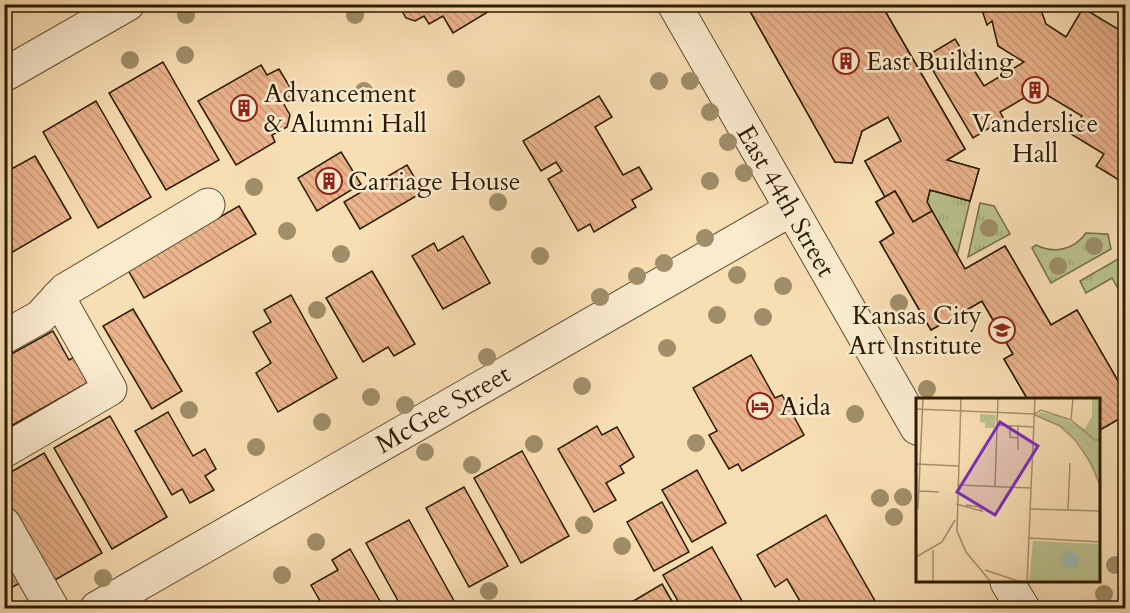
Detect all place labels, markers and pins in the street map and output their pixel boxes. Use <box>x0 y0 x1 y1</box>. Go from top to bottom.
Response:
place label: East Building <box>866 44 1014 79</box>
building icon: East Building <box>831 46 861 76</box>
building icon: Vanderslice Hall <box>1020 75 1050 105</box>
place label: Advancement & Alumni Hall <box>264 76 427 141</box>
building icon: Advancement & Alumni Hall <box>229 93 259 123</box>
place label: Vanderslice Hall <box>972 106 1098 171</box>
place label: Carriage House <box>348 164 521 199</box>
building icon: Carriage House <box>314 166 344 196</box>
place label: Kansas City Art Institute <box>848 298 982 363</box>
school or university icon: Kansas City Art Institute <box>987 315 1017 345</box>
place label: Aida <box>780 389 831 424</box>
hotel icon: Aida <box>745 391 775 421</box>

